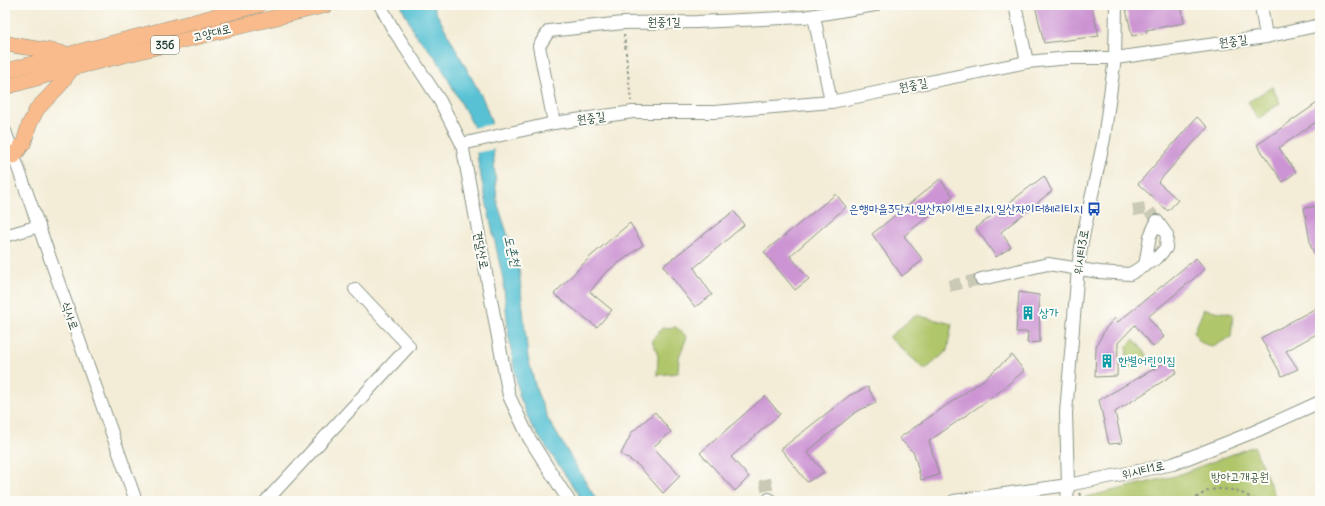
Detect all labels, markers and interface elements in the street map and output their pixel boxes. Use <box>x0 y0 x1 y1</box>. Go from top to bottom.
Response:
street label: 원중1길 <box>647 14 681 29</box>
street label: 고양대로 <box>191 21 232 44</box>
street label: 원중길 <box>1218 31 1249 50</box>
road number: 356 <box>151 36 179 54</box>
street label: 원중길 <box>897 74 929 95</box>
street label: 원중길 <box>576 108 607 127</box>
place label: 은행마을3단지.일산자이센트리지.일산자이더헤리티지 <box>849 201 1083 216</box>
bus stop icon: 은행마을3단지.일산자이센트리지.일산자이더헤리티지 <box>1086 201 1102 217</box>
street label: 위시티3로 <box>1070 228 1091 276</box>
street label: 견달산로 <box>471 230 492 270</box>
water label: 도촌천 <box>500 234 525 270</box>
street label: 식사로 <box>59 300 82 332</box>
building icon: 상가 <box>1020 305 1036 321</box>
place label: 상가 <box>1039 305 1059 320</box>
building icon: 한별어린이집 <box>1099 353 1115 369</box>
place label: 한별어린이집 <box>1118 353 1176 368</box>
street label: 위시티1로 <box>1120 457 1166 482</box>
park label: 방아고개공원 <box>1211 469 1269 484</box>

